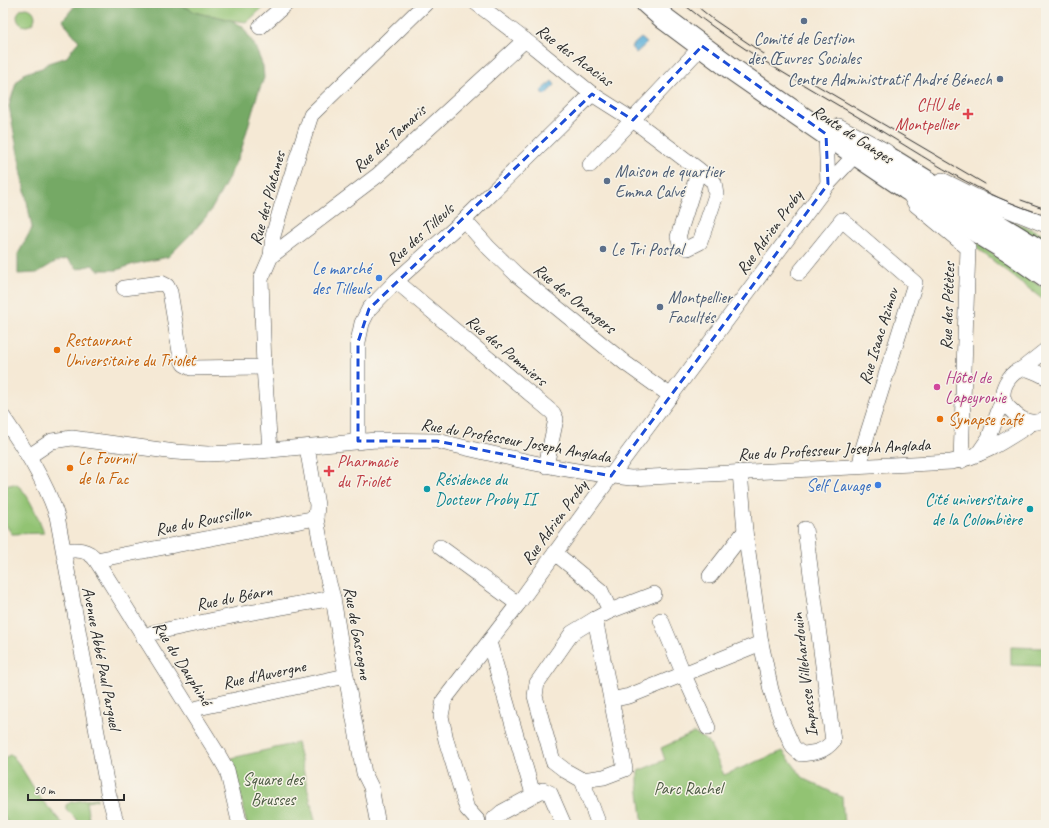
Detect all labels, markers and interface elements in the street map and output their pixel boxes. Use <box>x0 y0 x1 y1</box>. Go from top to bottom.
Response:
marker: Comité de Gestion des Œuvres Sociales <box>799 16 809 26</box>
street label: Rue des Acacias <box>532 20 618 92</box>
place label: Comité de Gestion des Œuvres Sociales <box>747 28 863 69</box>
place label: Centre Administratif André Bénech <box>788 69 992 90</box>
marker: Centre Administratif André Bénech <box>995 74 1005 84</box>
place label: CHU de Montpellier <box>895 94 961 135</box>
street label: Rue des Tamaris <box>348 99 431 177</box>
street label: Route de Ganges <box>808 100 898 169</box>
marker: CHU de Montpellier <box>962 108 974 120</box>
street label: Rue des Platanes <box>245 147 291 247</box>
place label: Maison de quartier Emma Calvé <box>615 161 726 202</box>
marker: Maison de quartier Emma Calvé <box>602 176 612 186</box>
street label: Rue Adrien Proby <box>732 185 808 279</box>
street label: Rue des Tilleuls <box>382 197 460 270</box>
place label: Le Tri Postal <box>611 239 687 260</box>
marker: Le Tri Postal <box>598 244 608 254</box>
place label: Le marché des Tilleuls <box>312 258 373 299</box>
street label: Rue des Orangers <box>529 259 622 339</box>
street label: Rue des Pétètes <box>935 260 960 350</box>
marker: Le marché des Tilleuls <box>374 273 384 283</box>
street label: Rue Isaac Azimov <box>854 284 903 387</box>
place label: Montpellier Facultés <box>668 287 734 328</box>
marker: Montpellier Facultés <box>655 302 665 312</box>
street label: Rue des Pommiers <box>462 310 553 392</box>
place label: Restaurant Universitaire du Triolet <box>65 330 198 371</box>
marker: Restaurant Universitaire du Triolet <box>52 345 62 355</box>
place label: Hôtel de Lapeyronie <box>945 367 1007 408</box>
marker: Hôtel de Lapeyronie <box>932 382 942 392</box>
place label: Synapse café <box>948 409 1025 430</box>
street label: Rue du Professeur Joseph Anglada <box>419 413 614 468</box>
marker: Synapse café <box>935 414 945 424</box>
street label: Rue du Professeur Joseph Anglada <box>737 434 932 465</box>
place label: Le Fournil de la Fac <box>78 448 138 489</box>
place label: Pharmacie du Triolet <box>337 451 399 492</box>
marker: Le Fournil de la Fac <box>65 463 75 473</box>
marker: Pharmacie du Triolet <box>324 466 334 476</box>
place label: Résidence du Docteur Proby II <box>435 469 540 510</box>
street label: Rue Adrien Proby <box>517 475 593 569</box>
place label: Self Lavage <box>806 475 871 496</box>
marker: Self Lavage <box>873 480 883 490</box>
marker: Résidence du Docteur Proby II <box>422 484 432 494</box>
place label: Cité universitaire de la Colombière <box>925 489 1023 530</box>
street label: Rue du Roussillon <box>153 501 254 540</box>
marker: Cité universitaire de la Colombière <box>1025 504 1035 514</box>
street label: Rue du Béarn <box>194 580 274 615</box>
street label: Avenue Abbé Paul Parguel <box>77 585 126 734</box>
street label: Rue de Gascogne <box>339 585 376 683</box>
street label: Impasse Villehardouin <box>786 610 823 738</box>
street label: Rue du Dauphiné <box>148 617 218 711</box>
street label: Rue d'Auvergne <box>221 655 309 694</box>
park label: Square des Brusses <box>242 769 306 810</box>
scale bar <box>28 776 124 802</box>
park label: Parc Rachel <box>654 778 725 799</box>
text: 50 m <box>34 782 56 798</box>

